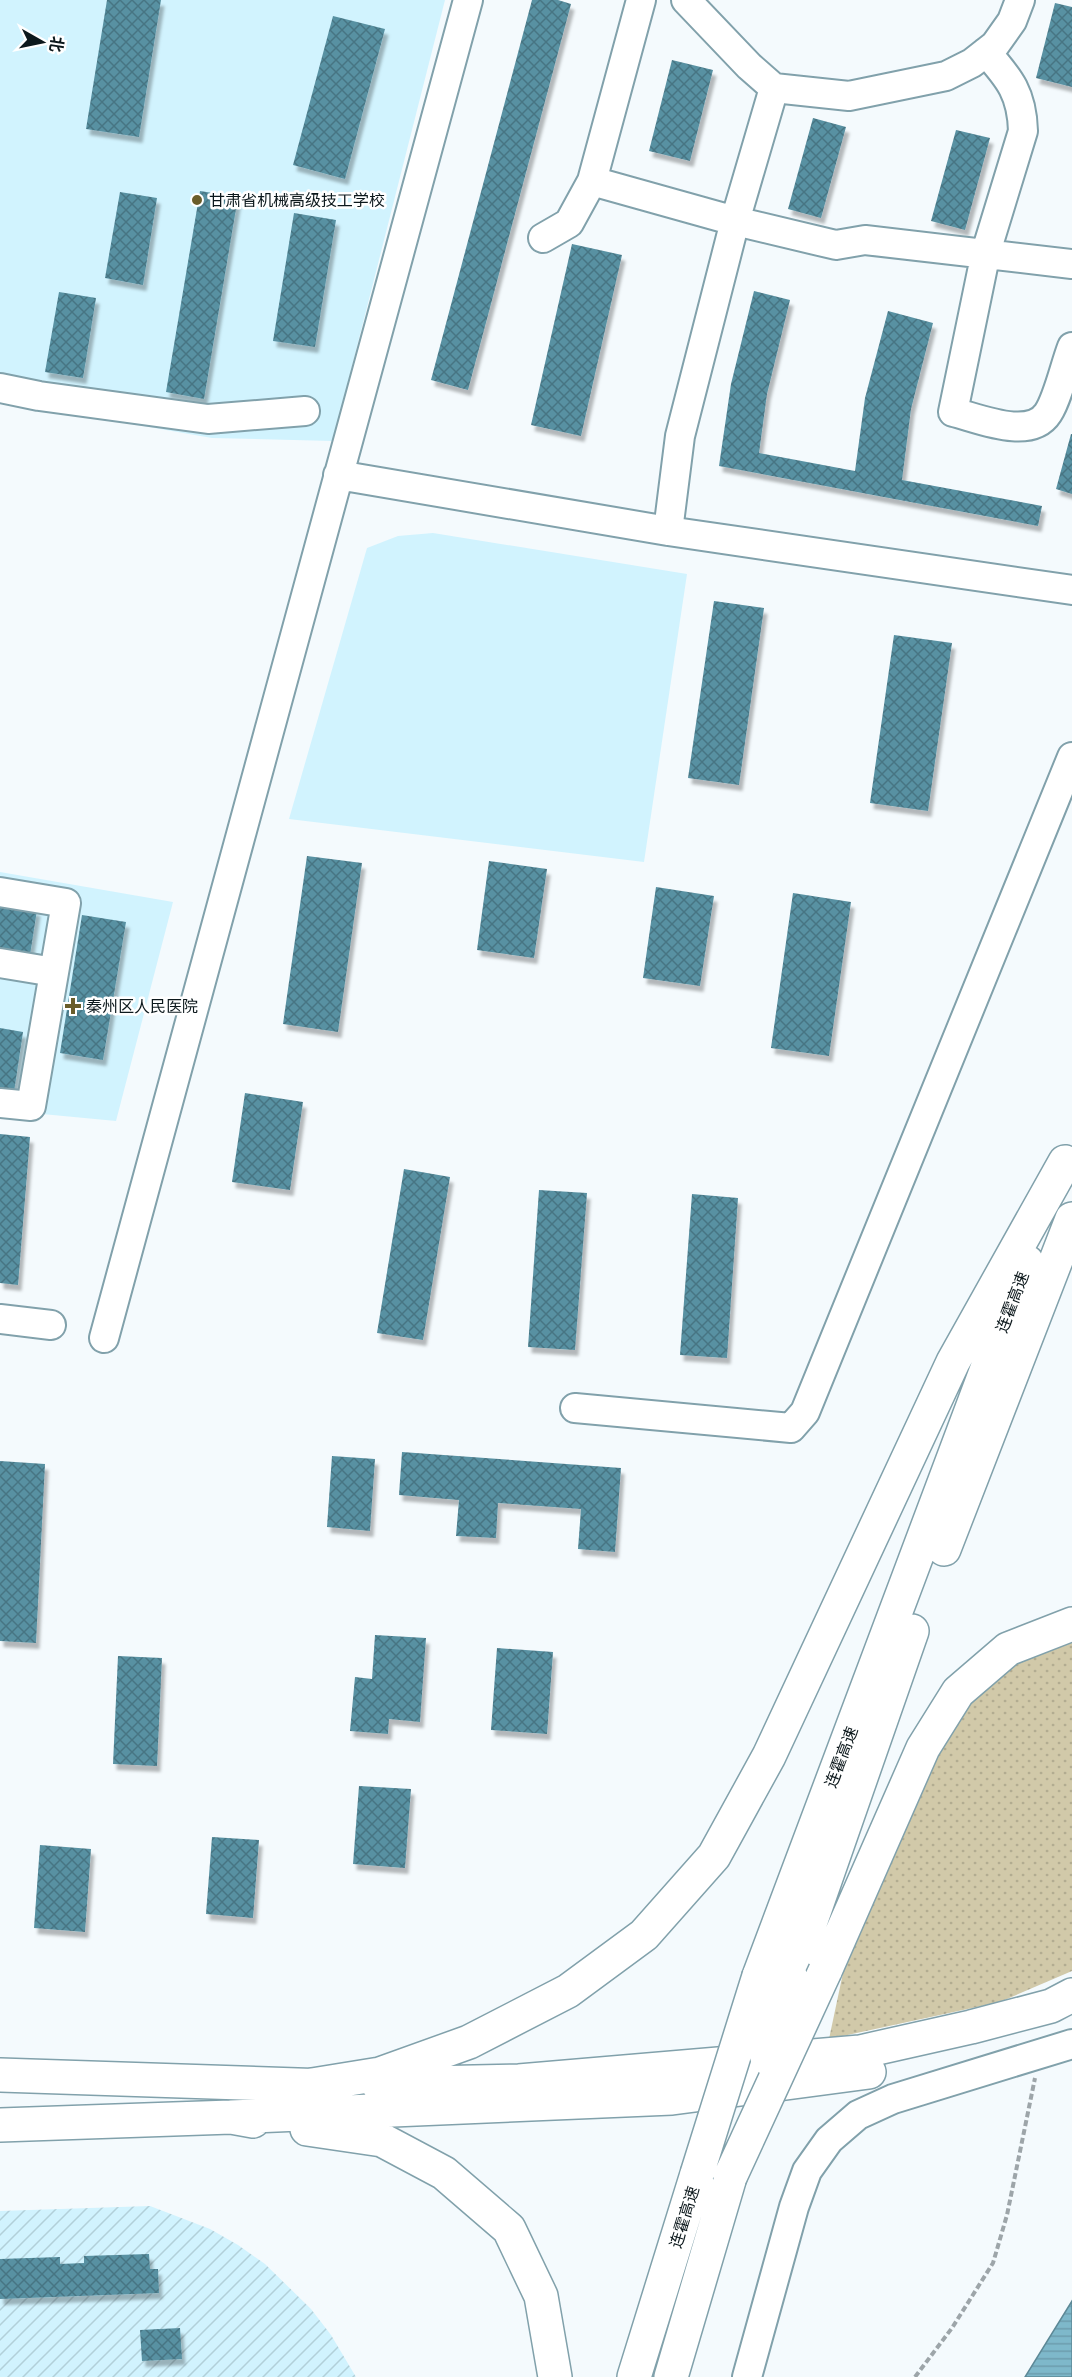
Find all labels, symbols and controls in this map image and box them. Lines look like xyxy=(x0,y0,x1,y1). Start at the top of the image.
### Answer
north arrow xyxy=(12,12,72,72)
text: 北 xyxy=(46,35,67,54)
place label: 甘肃省机械高级技工学校 xyxy=(209,191,385,210)
marker: 甘肃省机械高级技工学校 xyxy=(190,193,204,207)
marker: 秦州区人民医院 xyxy=(64,997,82,1015)
place label: 秦州区人民医院 xyxy=(86,997,198,1016)
street label: 连霍高速 xyxy=(992,1269,1033,1335)
street label: 连霍高速 xyxy=(821,1724,862,1790)
street label: 连霍高速 xyxy=(666,2184,703,2251)

